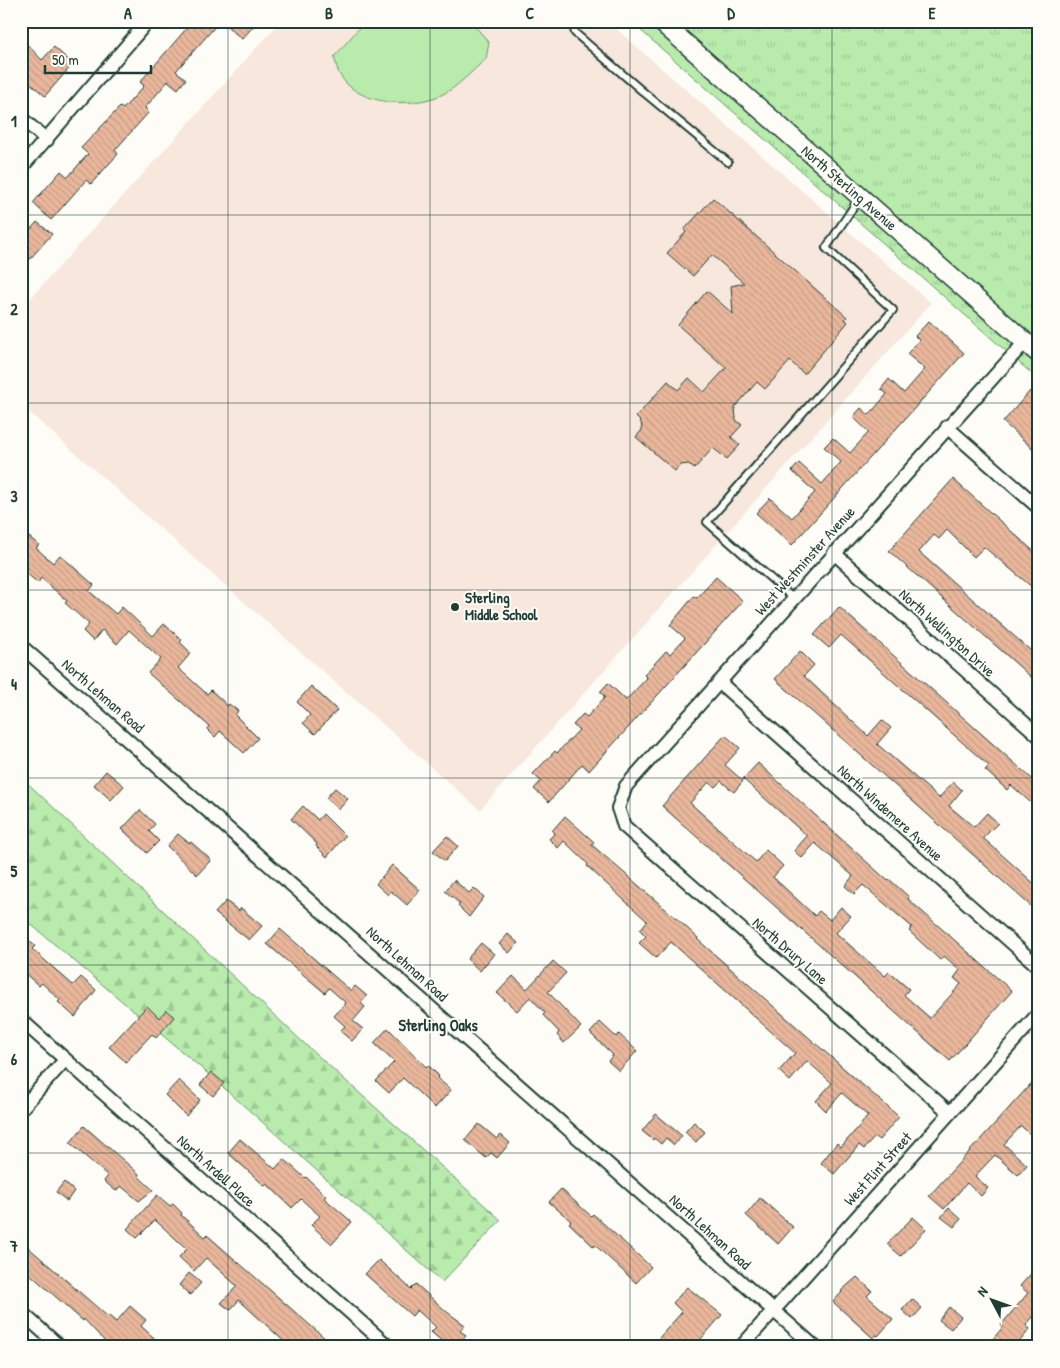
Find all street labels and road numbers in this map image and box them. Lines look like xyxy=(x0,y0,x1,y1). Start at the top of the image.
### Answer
street label: North Sterling Avenue xyxy=(797,140,902,235)
street label: West Westminster Avenue xyxy=(750,502,859,620)
street label: North Wellington Drive xyxy=(895,584,1000,682)
street label: North Lehman Road xyxy=(57,654,149,738)
street label: North Windemere Avenue xyxy=(833,760,948,866)
street label: North Drury Lane xyxy=(748,912,832,989)
street label: North Lehman Road xyxy=(362,921,453,1006)
street label: West Flint Street xyxy=(839,1127,917,1210)
street label: North Ardell Place xyxy=(173,1130,260,1211)
street label: North Lehman Road xyxy=(665,1189,756,1274)

